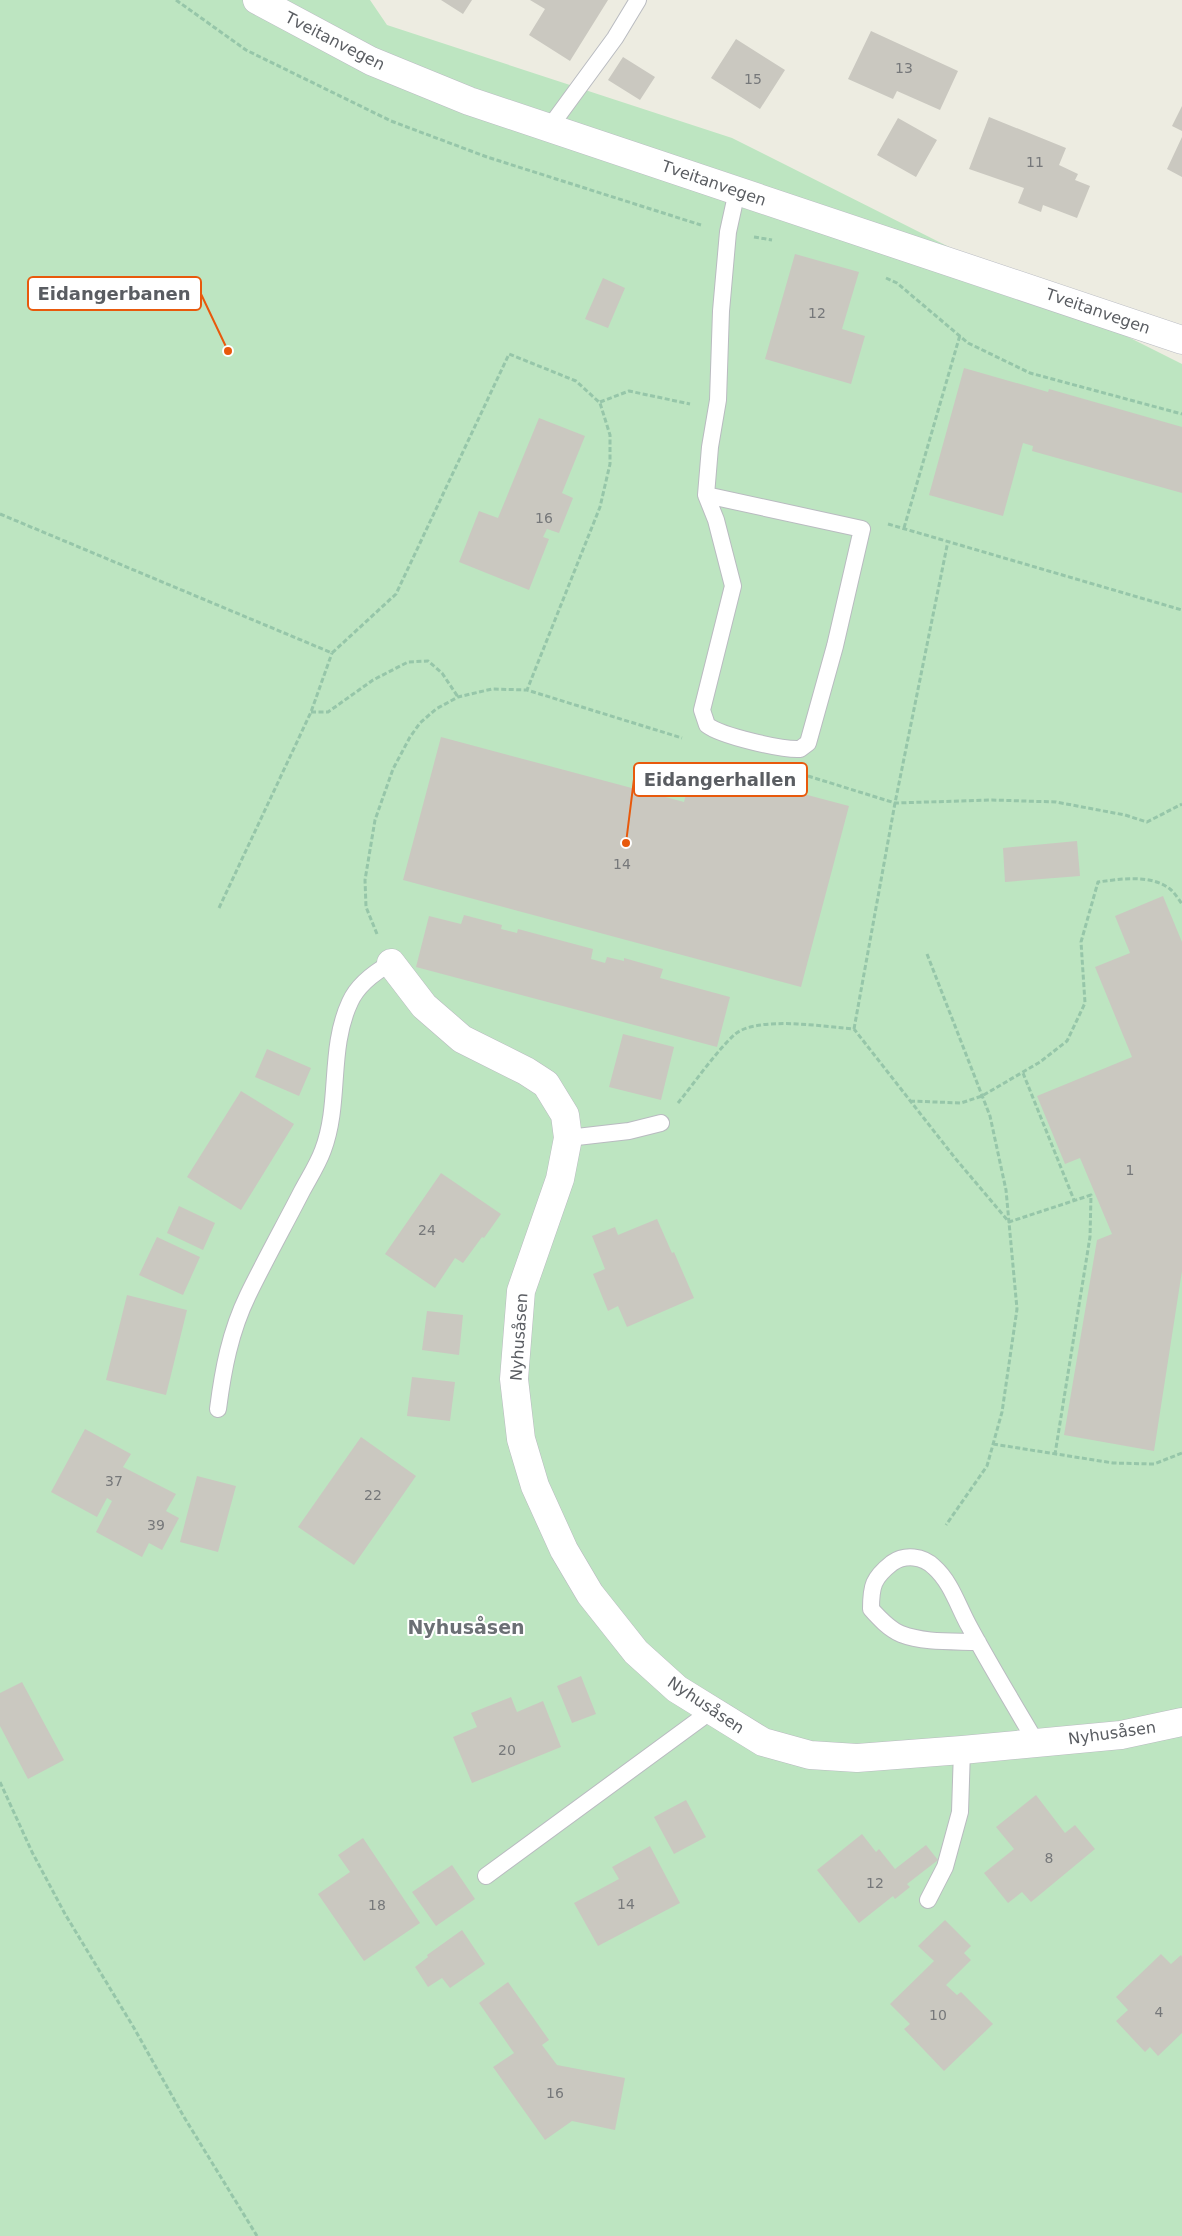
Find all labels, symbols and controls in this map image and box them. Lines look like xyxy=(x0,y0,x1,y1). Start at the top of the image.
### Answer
street label: Tveitanvegen xyxy=(281,7,388,74)
house number: 13 xyxy=(895,60,913,76)
house number: 15 xyxy=(744,71,762,87)
house number: 11 xyxy=(1026,154,1044,170)
street label: Tveitanvegen xyxy=(658,156,769,210)
callout: Eidangerbanen xyxy=(28,277,201,310)
text: Eidangerbanen xyxy=(37,283,191,304)
street label: Tveitanvegen xyxy=(1042,284,1153,338)
house number: 12 xyxy=(808,305,826,321)
house number: 16 xyxy=(535,510,553,526)
callout: Eidangerhallen xyxy=(634,763,807,796)
text: Eidangerhallen xyxy=(644,769,796,790)
house number: 14 xyxy=(613,856,631,872)
house number: 1 xyxy=(1126,1162,1134,1178)
house number: 24 xyxy=(418,1222,436,1238)
street label: Nyhusåsen xyxy=(506,1292,532,1382)
house number: 37 xyxy=(105,1473,123,1489)
house number: 22 xyxy=(364,1487,382,1503)
house number: 39 xyxy=(147,1517,165,1533)
district label: Nyhusåsen xyxy=(407,1615,525,1638)
street label: Nyhusåsen xyxy=(664,1672,748,1738)
street label: Nyhusåsen xyxy=(1067,1717,1157,1749)
house number: 20 xyxy=(498,1742,516,1758)
house number: 8 xyxy=(1045,1850,1053,1866)
house number: 12 xyxy=(866,1875,884,1891)
house number: 14 xyxy=(617,1896,635,1912)
house number: 18 xyxy=(368,1897,386,1913)
house number: 4 xyxy=(1155,2004,1164,2020)
house number: 10 xyxy=(929,2007,947,2023)
house number: 16 xyxy=(546,2085,564,2101)

